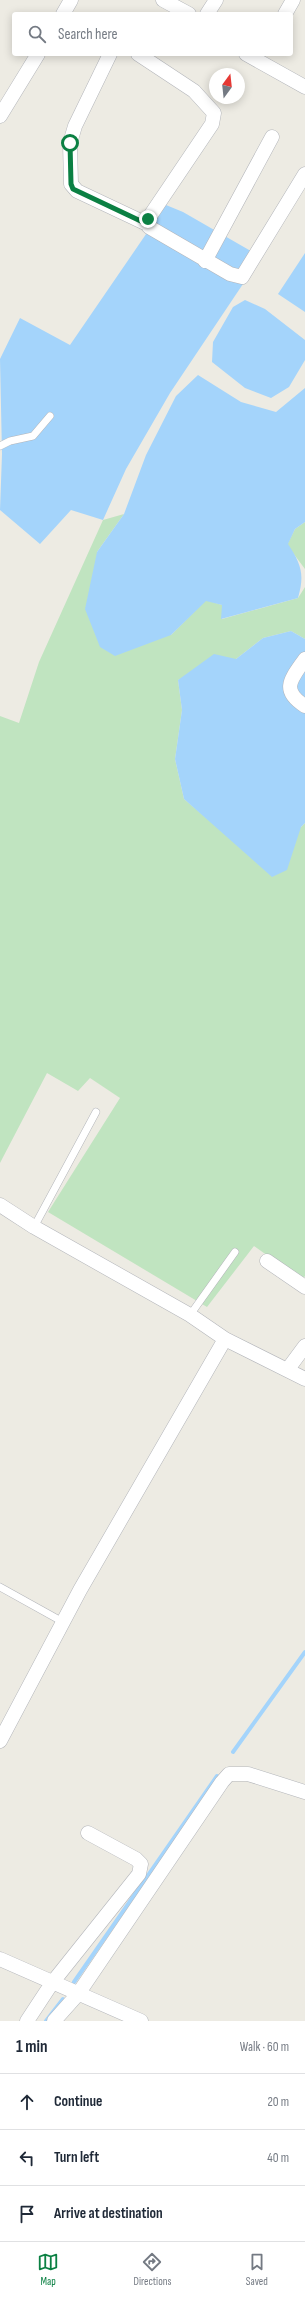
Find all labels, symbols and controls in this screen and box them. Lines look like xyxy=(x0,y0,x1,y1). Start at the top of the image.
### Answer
search box xyxy=(12,12,293,56)
icon: search xyxy=(26,23,48,45)
text: Search here xyxy=(58,25,118,44)
north arrow xyxy=(209,68,245,104)
route start xyxy=(61,134,79,152)
route end xyxy=(139,210,157,228)
text: 1 min xyxy=(16,2037,48,2057)
text: Walk · 60 m xyxy=(240,2039,289,2055)
icon: ahead xyxy=(16,2091,38,2113)
text: Continue xyxy=(54,2092,103,2111)
text: 20 m xyxy=(267,2094,289,2110)
icon: left xyxy=(16,2147,38,2169)
text: Turn left xyxy=(54,2148,99,2167)
text: 40 m xyxy=(267,2150,289,2166)
icon: arrive xyxy=(16,2203,38,2225)
text: Arrive at destination xyxy=(54,2204,163,2223)
tab: Map xyxy=(37,2251,59,2288)
tab: Directions xyxy=(134,2251,171,2288)
tab: Saved xyxy=(246,2251,268,2288)

